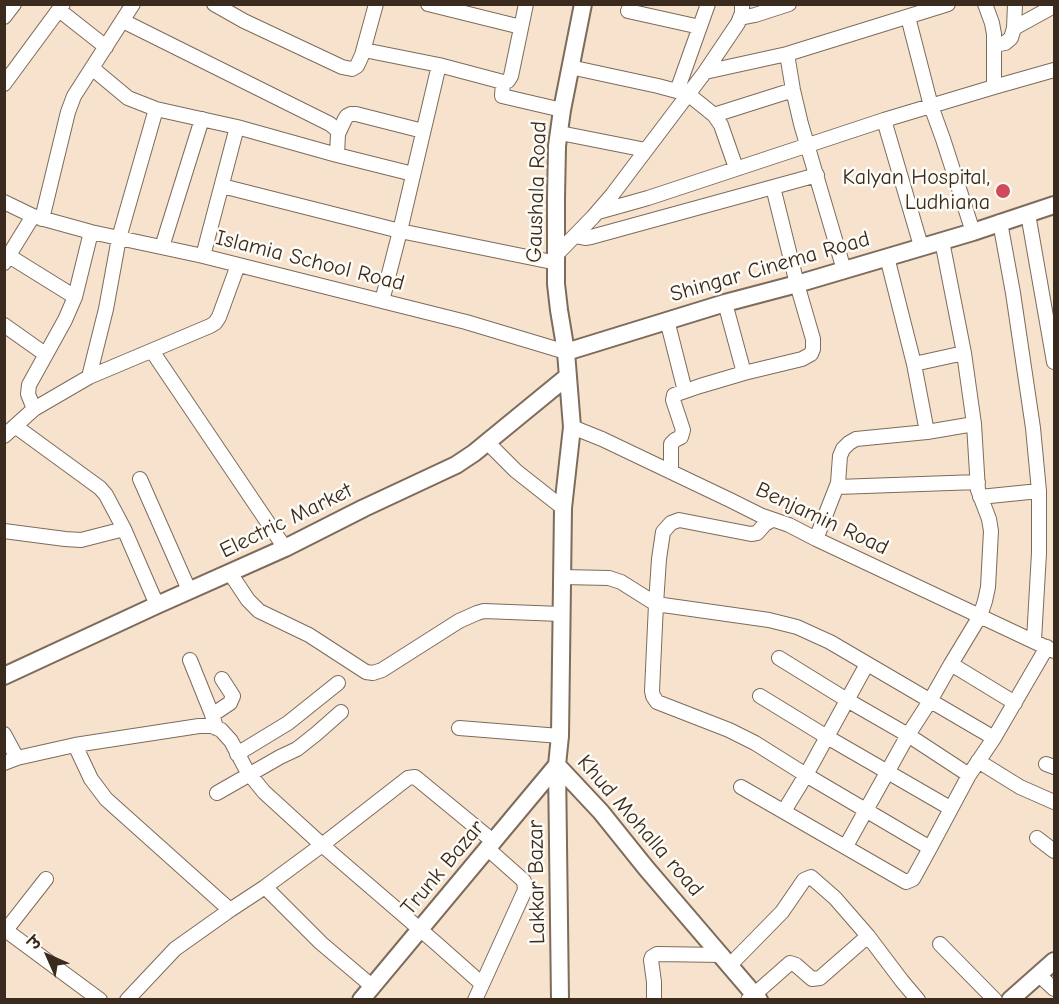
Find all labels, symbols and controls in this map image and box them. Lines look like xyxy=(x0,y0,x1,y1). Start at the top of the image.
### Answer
street label: Gaushala Road xyxy=(521,121,553,263)
place label: Kalyan Hospital, Ludhiana xyxy=(842,165,990,216)
marker: Kalyan Hospital, Ludhiana xyxy=(994,182,1012,200)
street label: Islamia School Road xyxy=(213,225,407,297)
street label: Shingar Cinema Road xyxy=(667,226,873,308)
street label: Benjamin Road xyxy=(751,477,893,561)
street label: Electric Market xyxy=(216,478,356,564)
street label: Khud Mohalla road xyxy=(571,750,709,902)
street label: Trunk Bazar xyxy=(396,815,490,921)
street label: Lakkar Bazar xyxy=(523,820,551,944)
north arrow xyxy=(18,926,78,986)
text: उ xyxy=(25,933,45,953)

